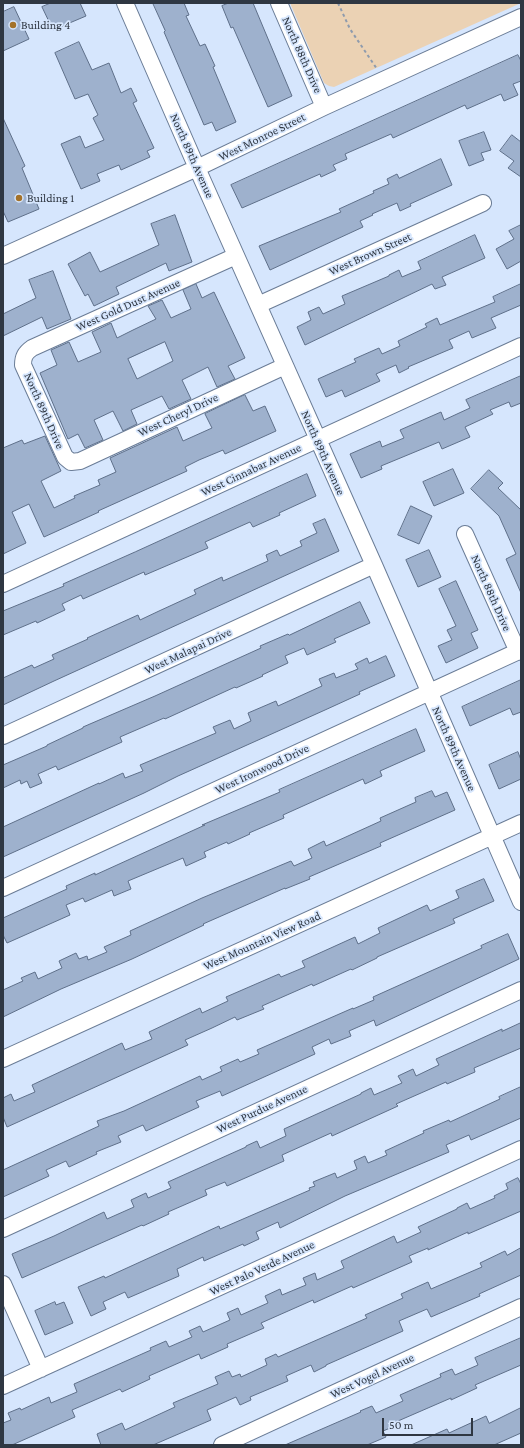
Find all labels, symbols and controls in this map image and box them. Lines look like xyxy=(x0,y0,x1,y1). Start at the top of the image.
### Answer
street label: North 88th Drive xyxy=(279,14,325,96)
place label: Building 4 xyxy=(21,18,70,32)
marker: Building 4 xyxy=(8,20,18,30)
street label: West Monroe Street xyxy=(216,110,308,164)
street label: North 89th Avenue xyxy=(167,111,217,201)
place label: Building 1 xyxy=(27,191,74,205)
marker: Building 1 xyxy=(14,193,24,203)
street label: West Brown Street xyxy=(326,229,414,279)
street label: West Gold Dust Avenue xyxy=(74,276,182,334)
street label: North 89th Drive xyxy=(21,371,67,451)
street label: West Cheryl Drive xyxy=(136,390,220,440)
street label: North 89th Avenue xyxy=(298,408,348,498)
street label: West Cinnabar Avenue xyxy=(199,440,303,500)
street label: North 88th Drive xyxy=(468,552,514,634)
street label: West Malapai Drive xyxy=(142,625,234,677)
street label: North 89th Avenue xyxy=(429,704,479,794)
street label: West Ironwood Drive xyxy=(213,741,311,797)
street label: West Mountain View Road xyxy=(201,909,323,973)
street label: West Purdue Avenue xyxy=(214,1082,310,1136)
street label: West Palo Verde Avenue xyxy=(207,1237,317,1299)
street label: West Vogel Avenue xyxy=(328,1350,416,1402)
scale bar xyxy=(384,1410,475,1436)
text: 50 m xyxy=(389,1418,413,1432)

